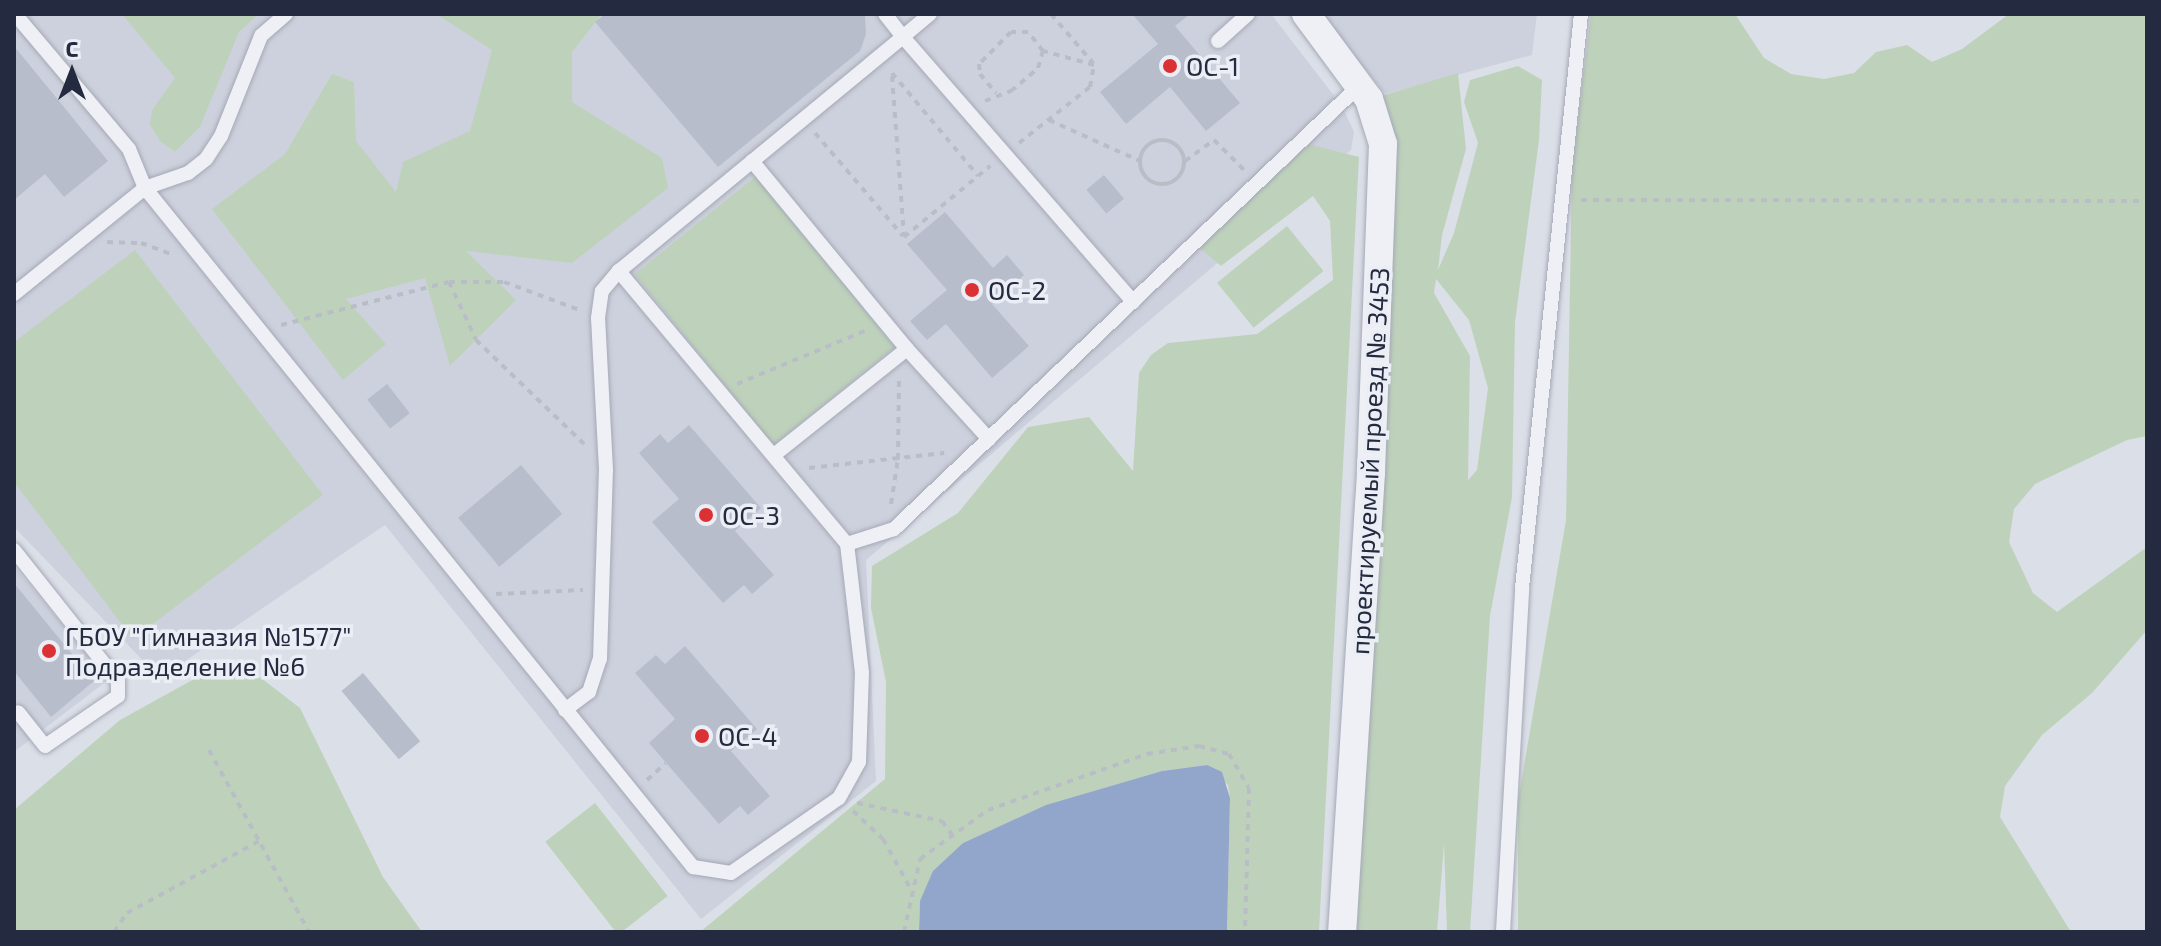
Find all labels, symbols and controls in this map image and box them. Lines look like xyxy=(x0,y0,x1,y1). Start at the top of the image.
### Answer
north arrow xyxy=(32,32,112,112)
text: С xyxy=(66,35,78,61)
place label: ОС-1 xyxy=(1186,50,1239,82)
marker: ОС-1 xyxy=(1161,57,1179,75)
street label: проектируемый проезд № 3453 xyxy=(1343,266,1395,656)
place label: ОС-2 xyxy=(988,274,1046,306)
marker: ОС-2 xyxy=(963,281,981,299)
place label: ОС-3 xyxy=(722,499,780,531)
marker: ОС-3 xyxy=(697,506,715,524)
place label: ГБОУ "Гимназия №1577" Подразделение №6 xyxy=(65,620,352,682)
marker: ГБОУ "Гимназия №1577" Подразделение №6 xyxy=(40,642,58,660)
place label: ОС-4 xyxy=(718,720,778,752)
marker: ОС-4 xyxy=(693,727,711,745)

